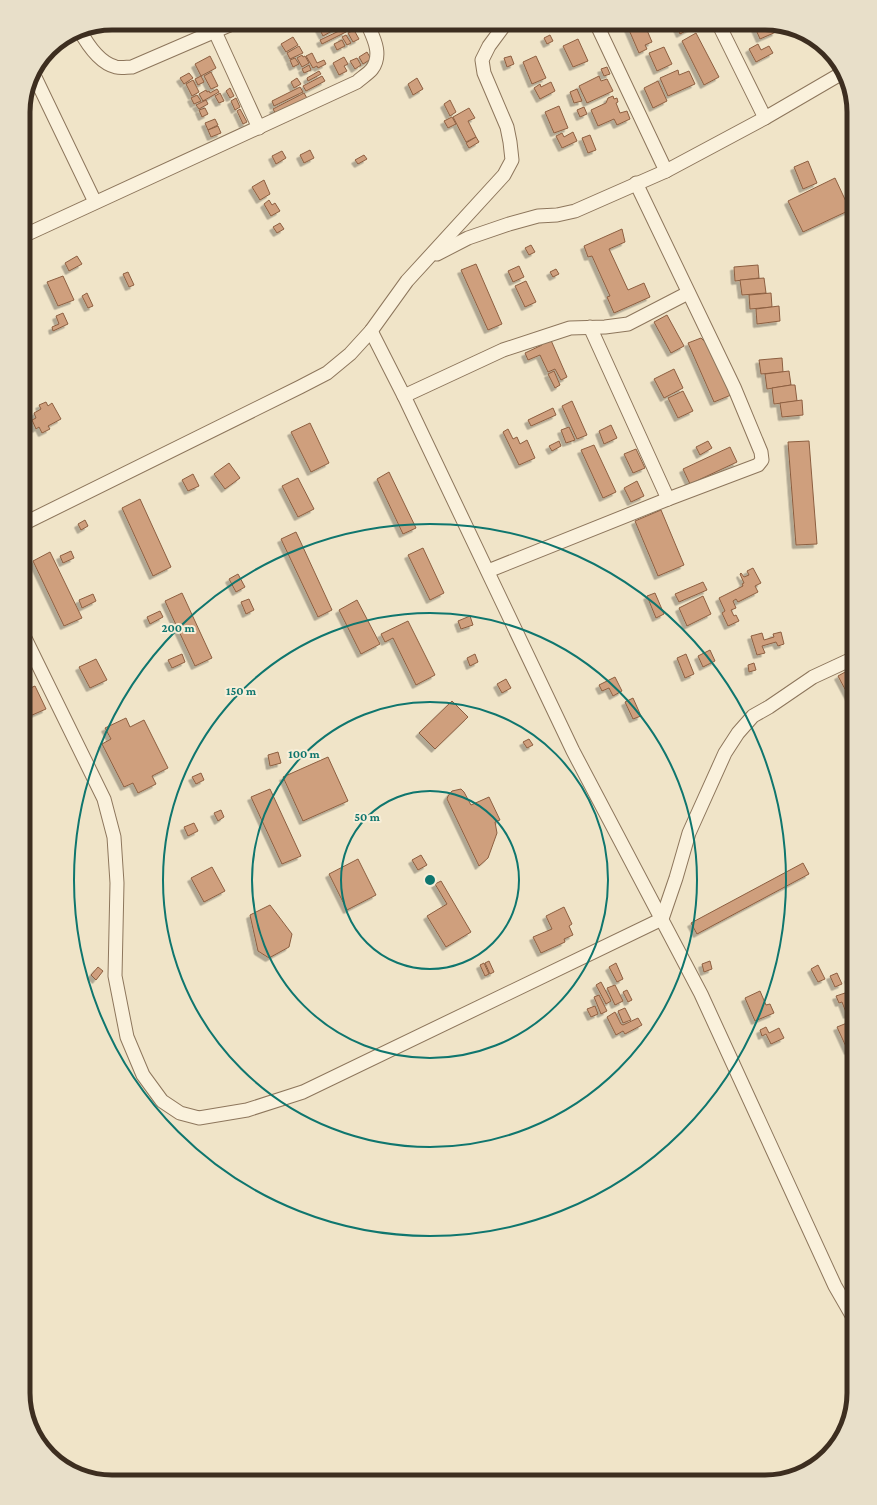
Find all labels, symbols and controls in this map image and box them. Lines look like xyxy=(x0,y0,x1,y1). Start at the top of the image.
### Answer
text: 200 m xyxy=(161,621,195,635)
text: 150 m xyxy=(226,684,257,698)
text: 100 m xyxy=(288,747,321,761)
text: 50 m xyxy=(354,810,381,824)
centre of rings xyxy=(423,873,437,887)

